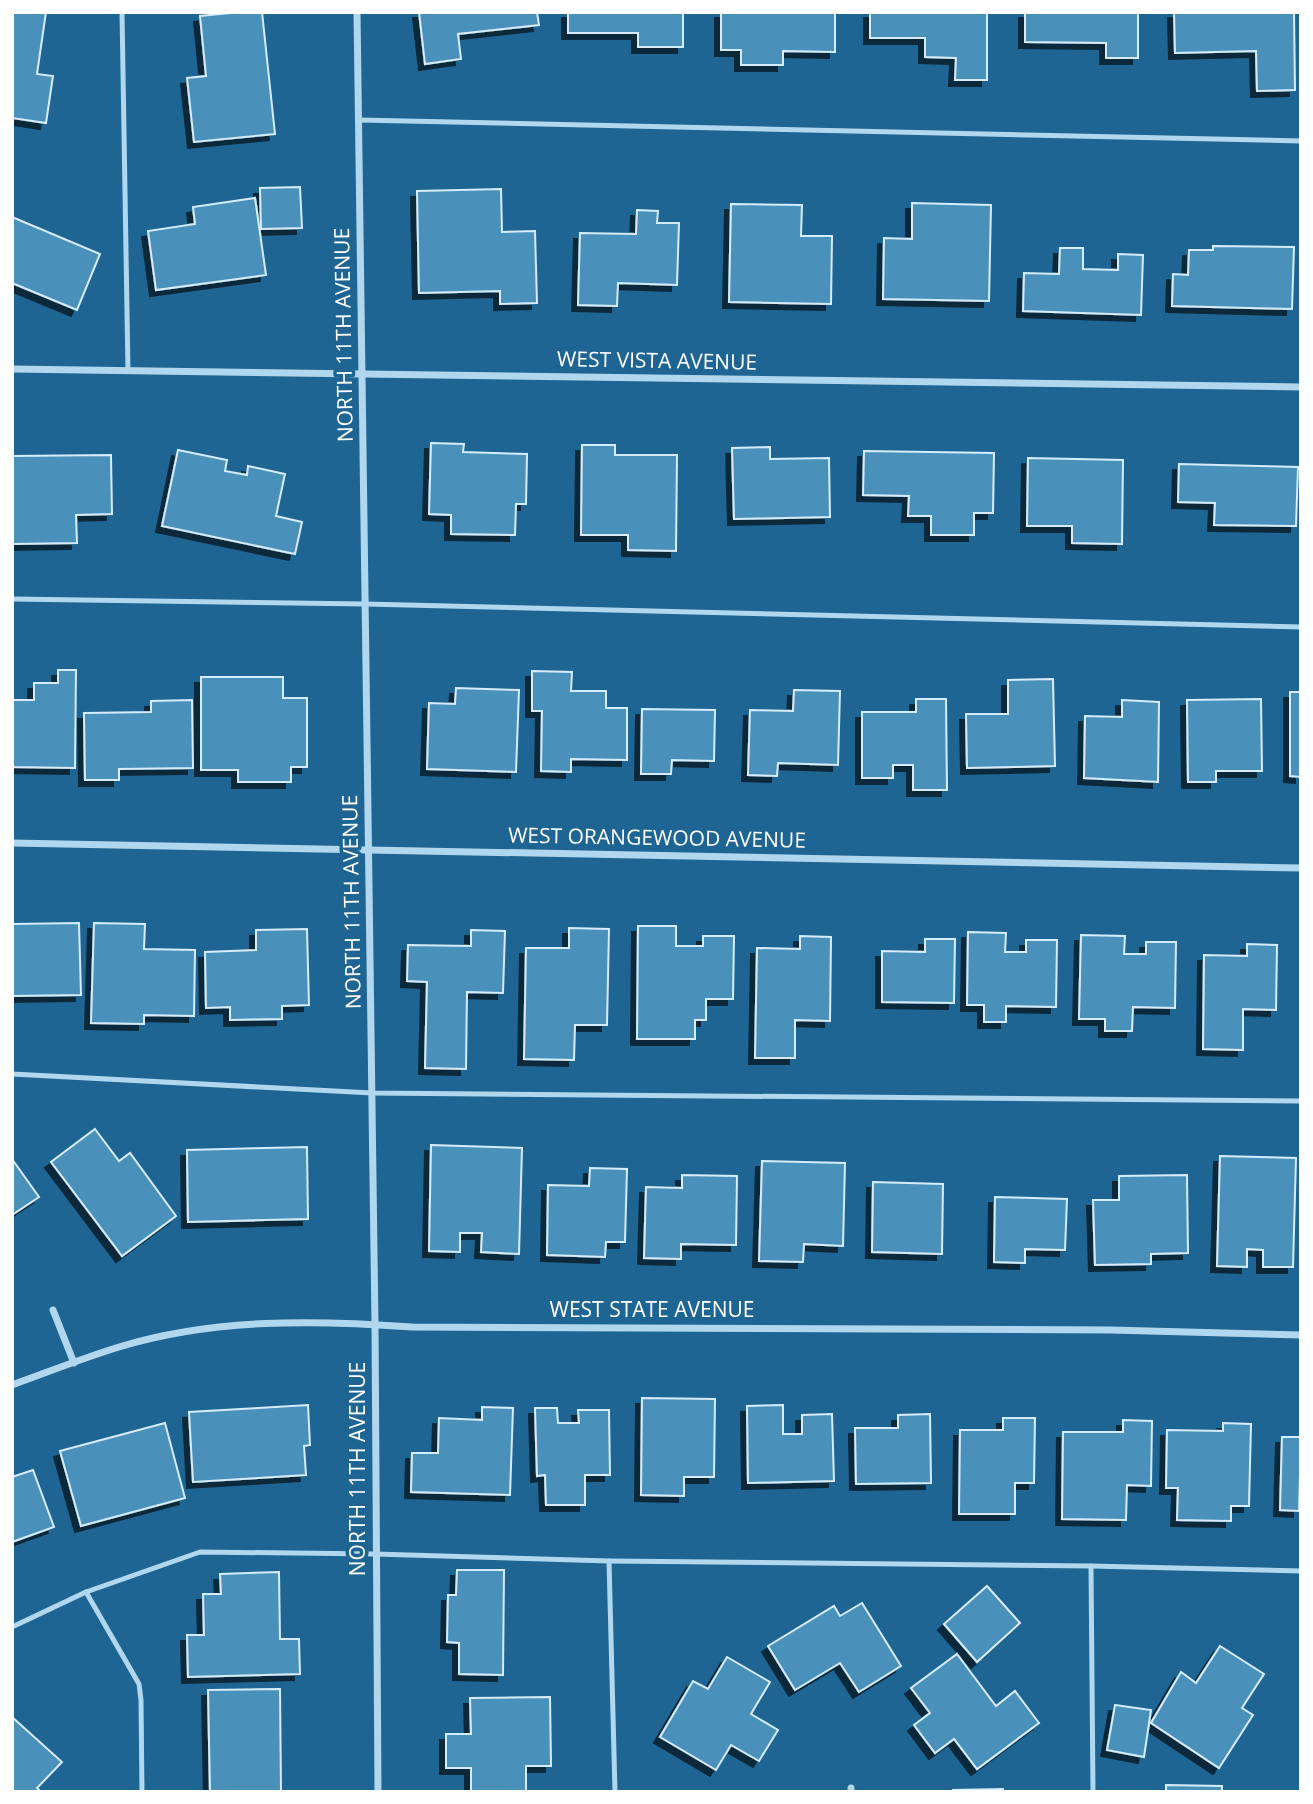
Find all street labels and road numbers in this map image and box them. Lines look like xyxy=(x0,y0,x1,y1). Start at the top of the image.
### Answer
street label: NORTH 11TH AVENUE xyxy=(327,228,359,442)
street label: WEST VISTA AVENUE xyxy=(557,344,757,376)
street label: NORTH 11TH AVENUE xyxy=(335,795,367,1009)
street label: WEST ORANGEWOOD AVENUE xyxy=(508,820,806,854)
street label: WEST STATE AVENUE xyxy=(550,1295,754,1323)
street label: NORTH 11TH AVENUE xyxy=(343,1362,371,1576)

